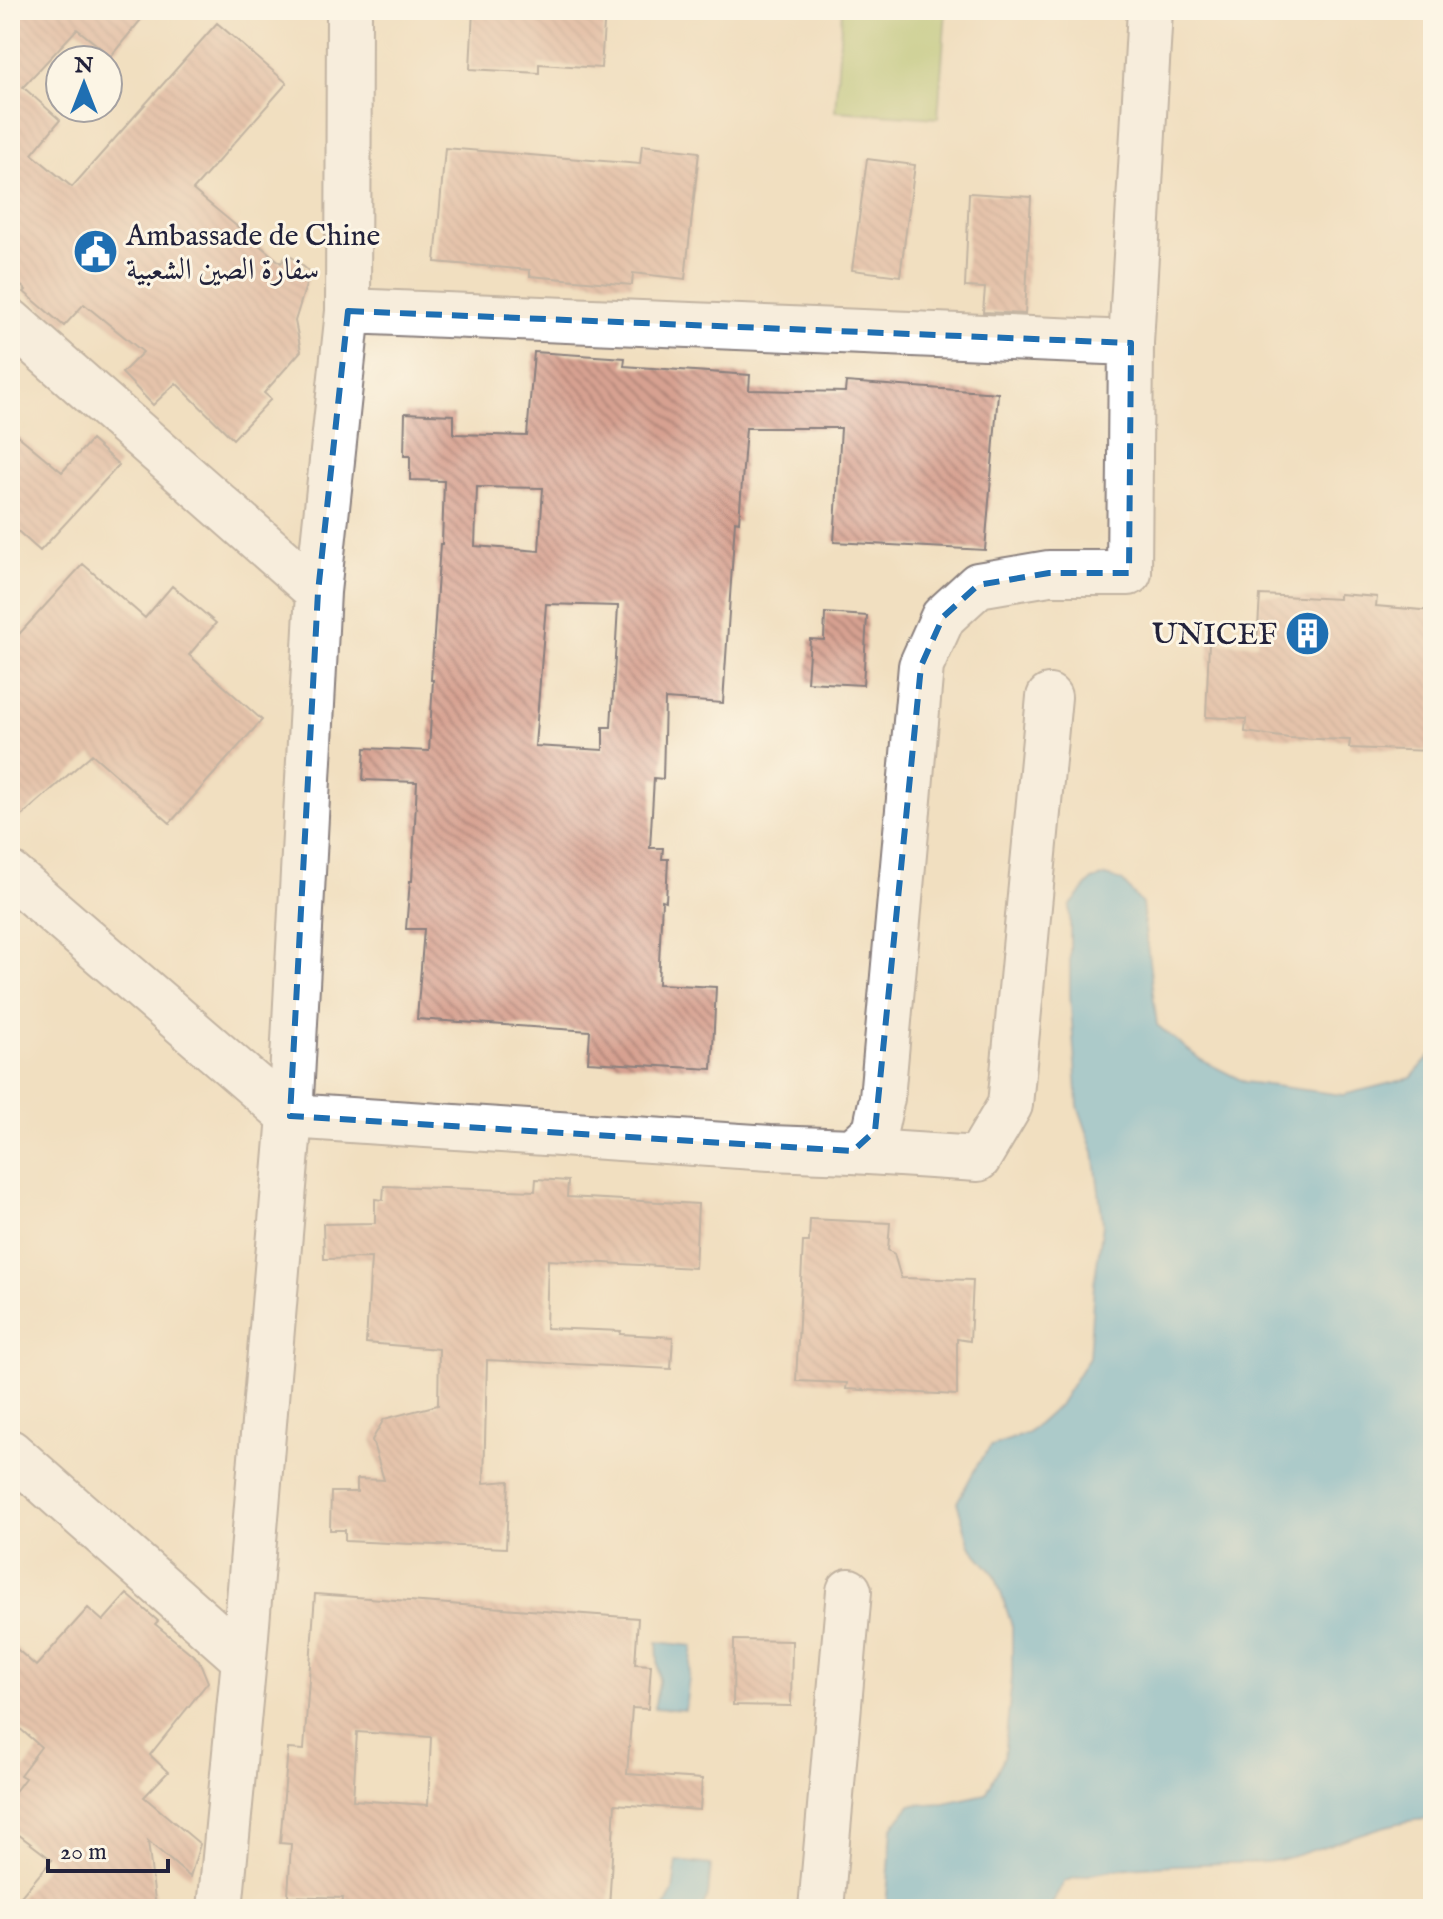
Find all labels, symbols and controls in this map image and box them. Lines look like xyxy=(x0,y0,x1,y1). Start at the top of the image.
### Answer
north arrow xyxy=(44,44,124,124)
text: N xyxy=(73,52,94,80)
place label: Ambassade de Chine سفارة الصين الشعبية xyxy=(125,218,380,290)
public building icon: Ambassade de Chine سفارة الصين الشعبية xyxy=(71,228,119,276)
building icon: UNICEF xyxy=(1284,610,1332,658)
place label: UNICEF xyxy=(1152,617,1277,655)
scale bar xyxy=(48,1823,168,1873)
text: 20 m xyxy=(60,1837,107,1868)

